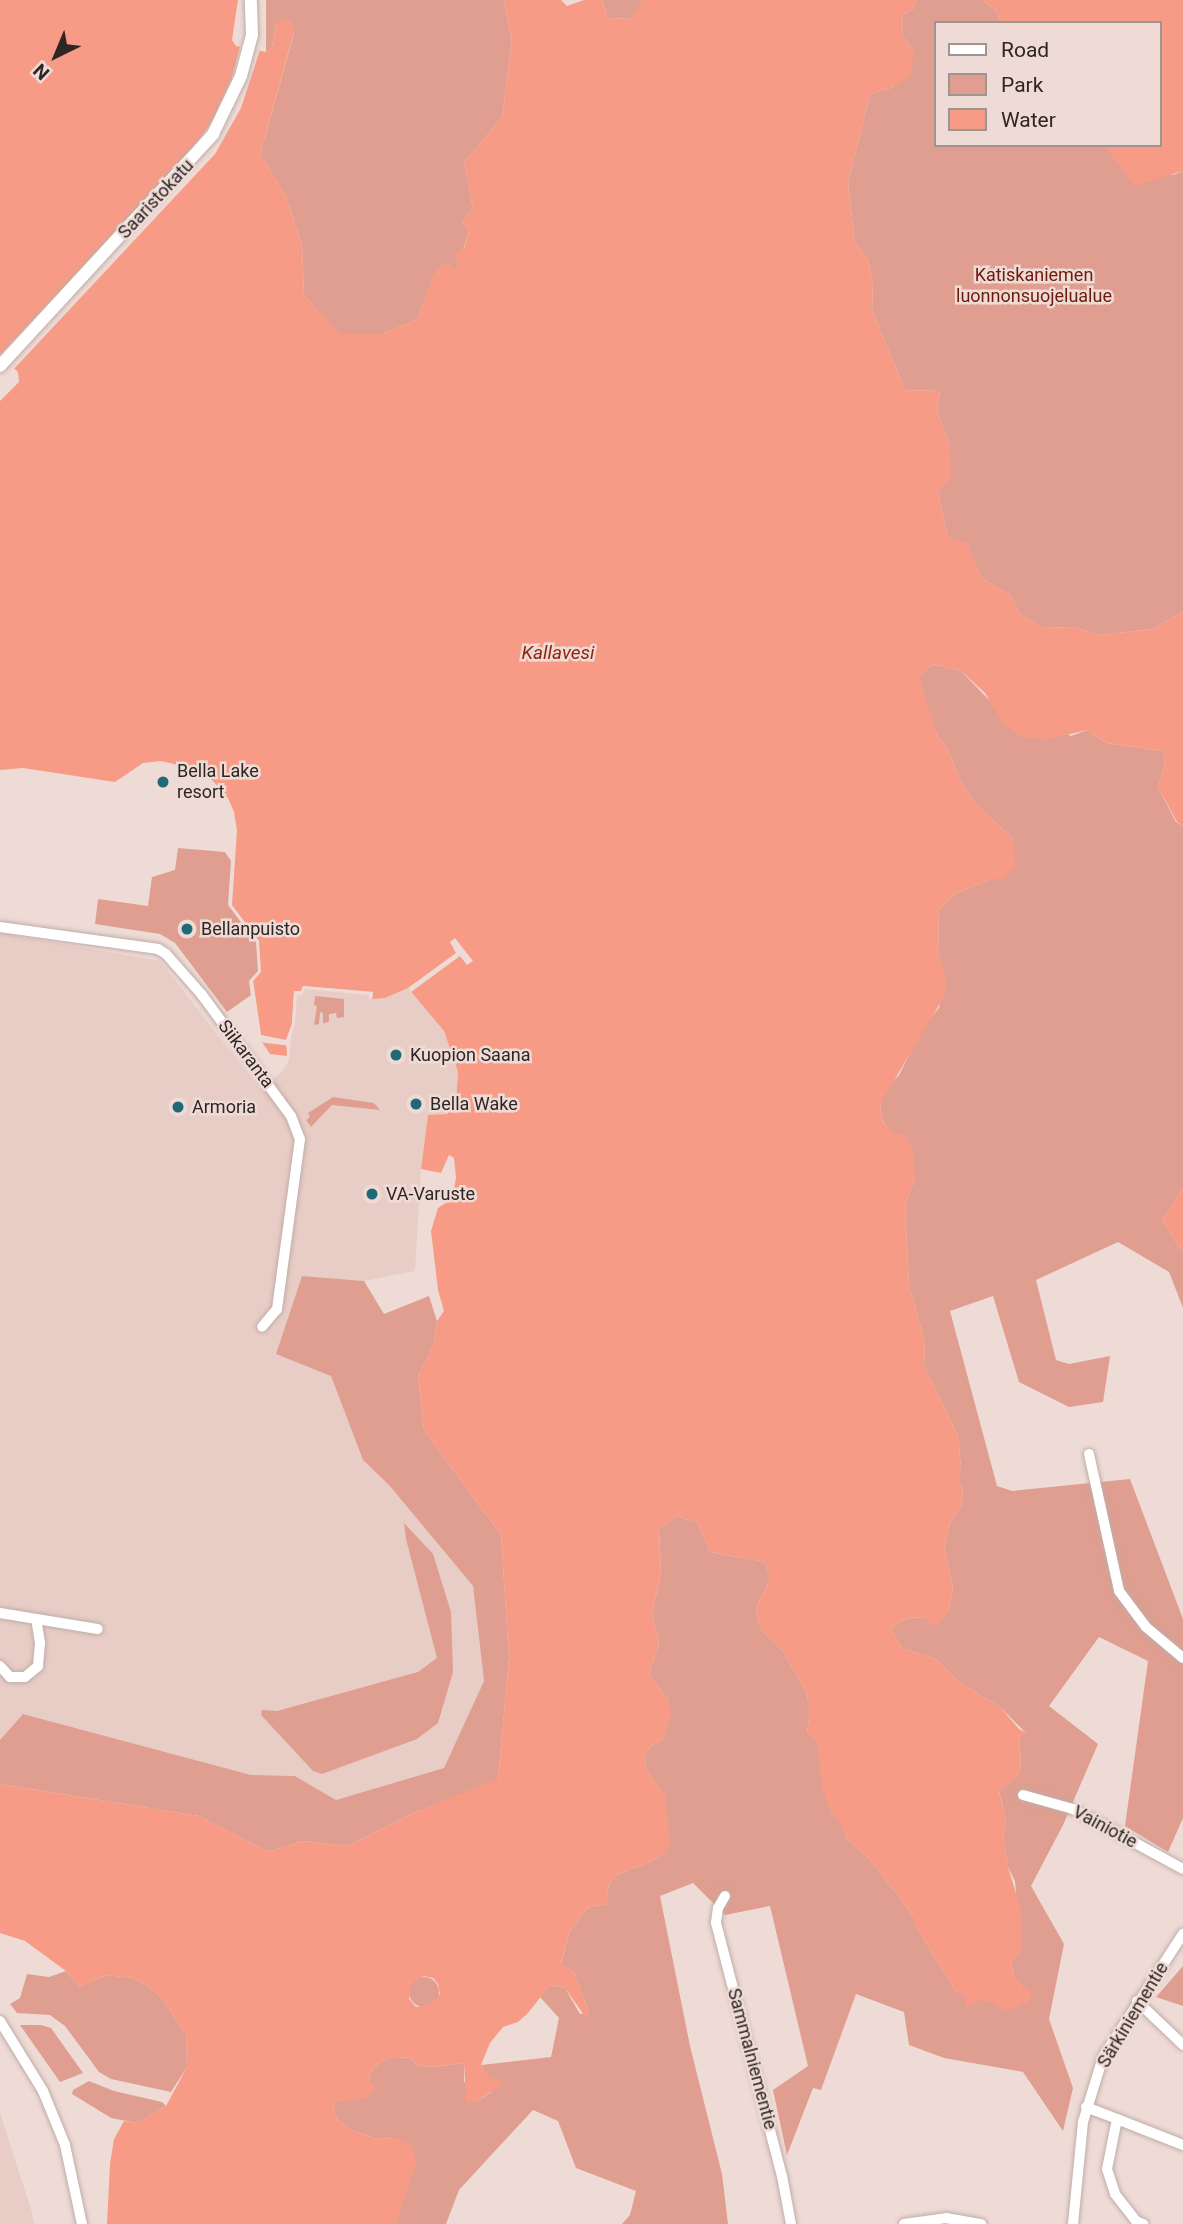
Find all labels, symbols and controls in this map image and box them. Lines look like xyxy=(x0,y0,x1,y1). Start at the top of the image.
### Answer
north arrow xyxy=(21,21,91,91)
legend xyxy=(934,21,1162,147)
text: Road xyxy=(1001,38,1049,62)
text: N xyxy=(29,59,54,85)
text: Park xyxy=(1001,73,1043,97)
text: Water xyxy=(1001,108,1056,132)
street label: Saaristokatu xyxy=(114,155,198,243)
park label: Katiskaniemen luonnonsuojelualue xyxy=(956,265,1112,308)
water label: Kallavesi xyxy=(521,642,595,664)
place label: Bella Lake resort xyxy=(177,761,259,804)
marker: Bella Lake resort xyxy=(155,774,171,790)
place label: Bellanpuisto xyxy=(201,918,300,940)
marker: Bellanpuisto xyxy=(179,921,195,937)
street label: Siikaranta xyxy=(213,1016,279,1092)
place label: Kuopion Saana xyxy=(410,1044,530,1066)
marker: Kuopion Saana xyxy=(388,1047,404,1063)
place label: Bella Wake xyxy=(430,1093,518,1115)
place label: Armoria xyxy=(192,1096,256,1118)
marker: Bella Wake xyxy=(408,1096,424,1112)
marker: Armoria xyxy=(170,1099,186,1115)
place label: VA-Varuste xyxy=(386,1183,475,1205)
marker: VA-Varuste xyxy=(364,1186,380,1202)
street label: Vainiotie xyxy=(1069,1801,1141,1853)
street label: Särkiniementie xyxy=(1093,1958,1173,2072)
street label: Sammalniementie xyxy=(723,1986,781,2132)

